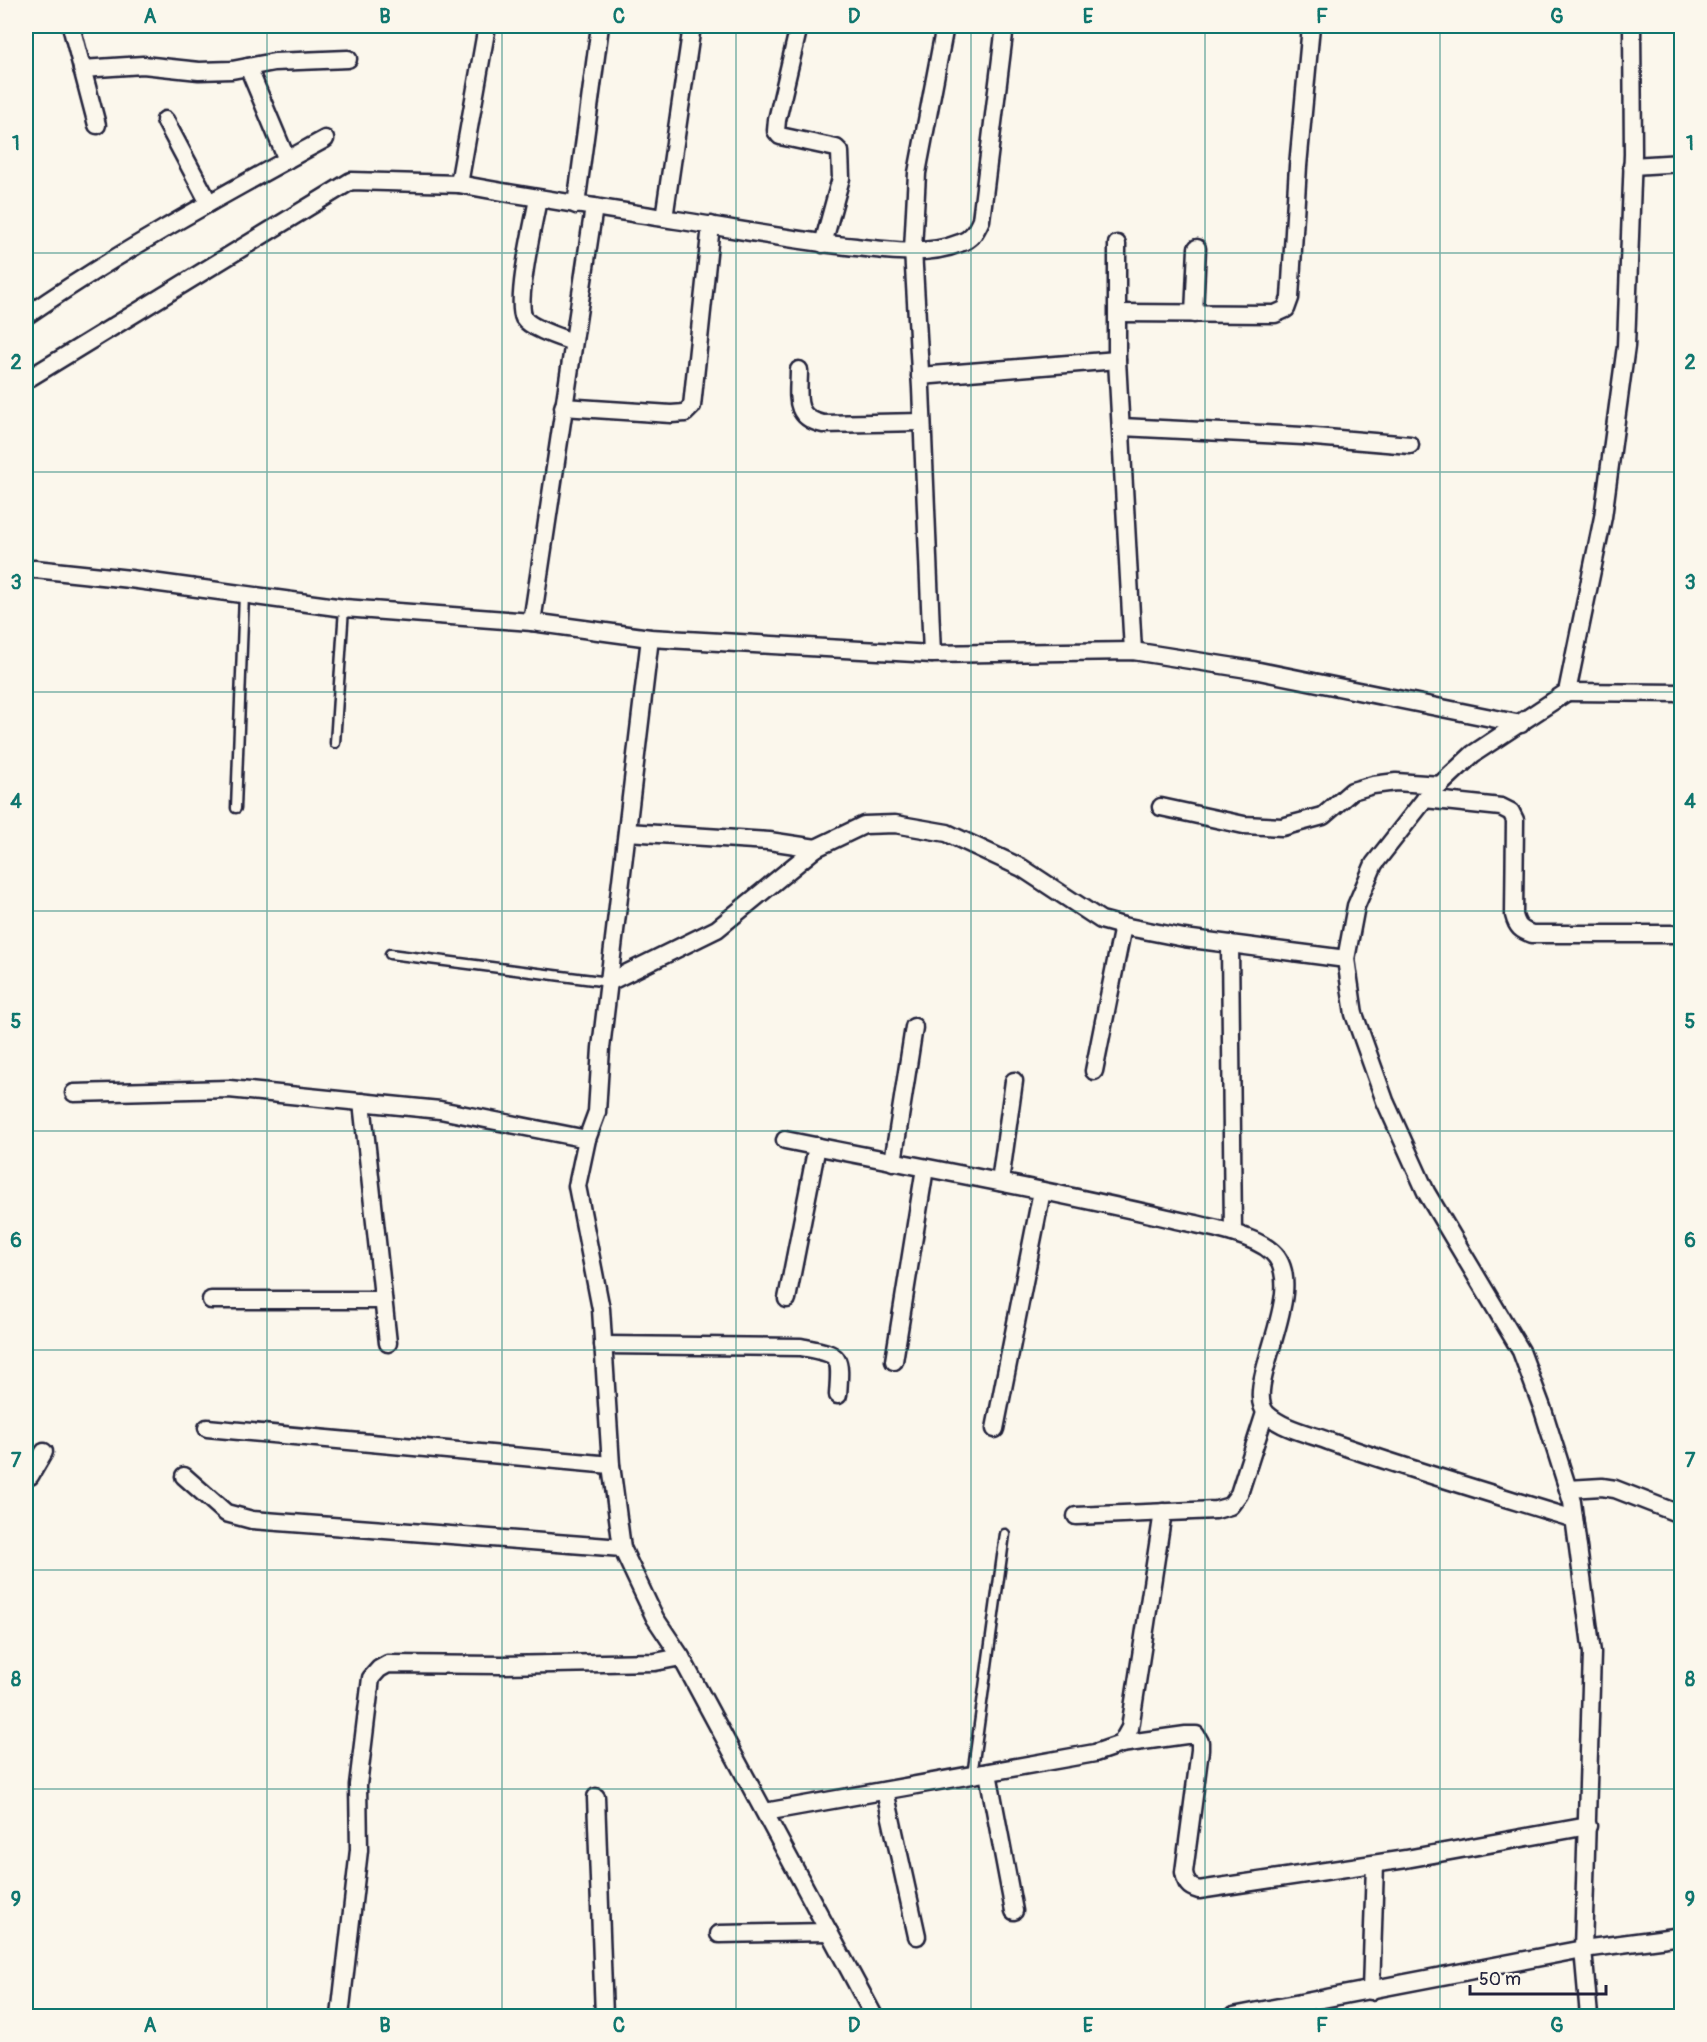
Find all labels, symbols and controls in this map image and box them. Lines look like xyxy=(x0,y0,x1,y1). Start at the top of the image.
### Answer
text: A xyxy=(144,4,157,29)
text: B xyxy=(379,4,391,29)
text: C xyxy=(613,4,625,29)
text: D xyxy=(848,4,861,29)
text: E xyxy=(1083,4,1094,29)
text: F xyxy=(1316,4,1328,29)
text: G xyxy=(1550,4,1564,29)
text: 1 xyxy=(12,131,20,156)
text: 1 xyxy=(1686,131,1694,156)
text: 2 xyxy=(10,350,22,375)
text: 2 xyxy=(1684,350,1696,375)
text: 3 xyxy=(10,570,22,595)
text: 3 xyxy=(1684,570,1696,595)
text: 4 xyxy=(10,789,22,814)
text: 4 xyxy=(1684,789,1696,814)
text: 5 xyxy=(11,1009,22,1034)
text: 5 xyxy=(1685,1009,1696,1034)
text: 6 xyxy=(10,1228,22,1253)
text: 6 xyxy=(1684,1228,1696,1253)
text: 7 xyxy=(11,1448,22,1473)
text: 7 xyxy=(1685,1448,1696,1473)
text: 8 xyxy=(11,1667,21,1692)
text: 8 xyxy=(1685,1667,1695,1692)
text: 9 xyxy=(11,1887,21,1912)
text: 9 xyxy=(1685,1887,1695,1912)
scale bar xyxy=(1470,1958,1606,1996)
text: 50 m xyxy=(1479,1968,1521,1991)
text: A xyxy=(144,2013,157,2038)
text: B xyxy=(379,2013,391,2038)
text: C xyxy=(613,2013,625,2038)
text: D xyxy=(848,2013,861,2038)
text: E xyxy=(1083,2013,1094,2038)
text: F xyxy=(1316,2013,1328,2038)
text: G xyxy=(1550,2013,1564,2038)

